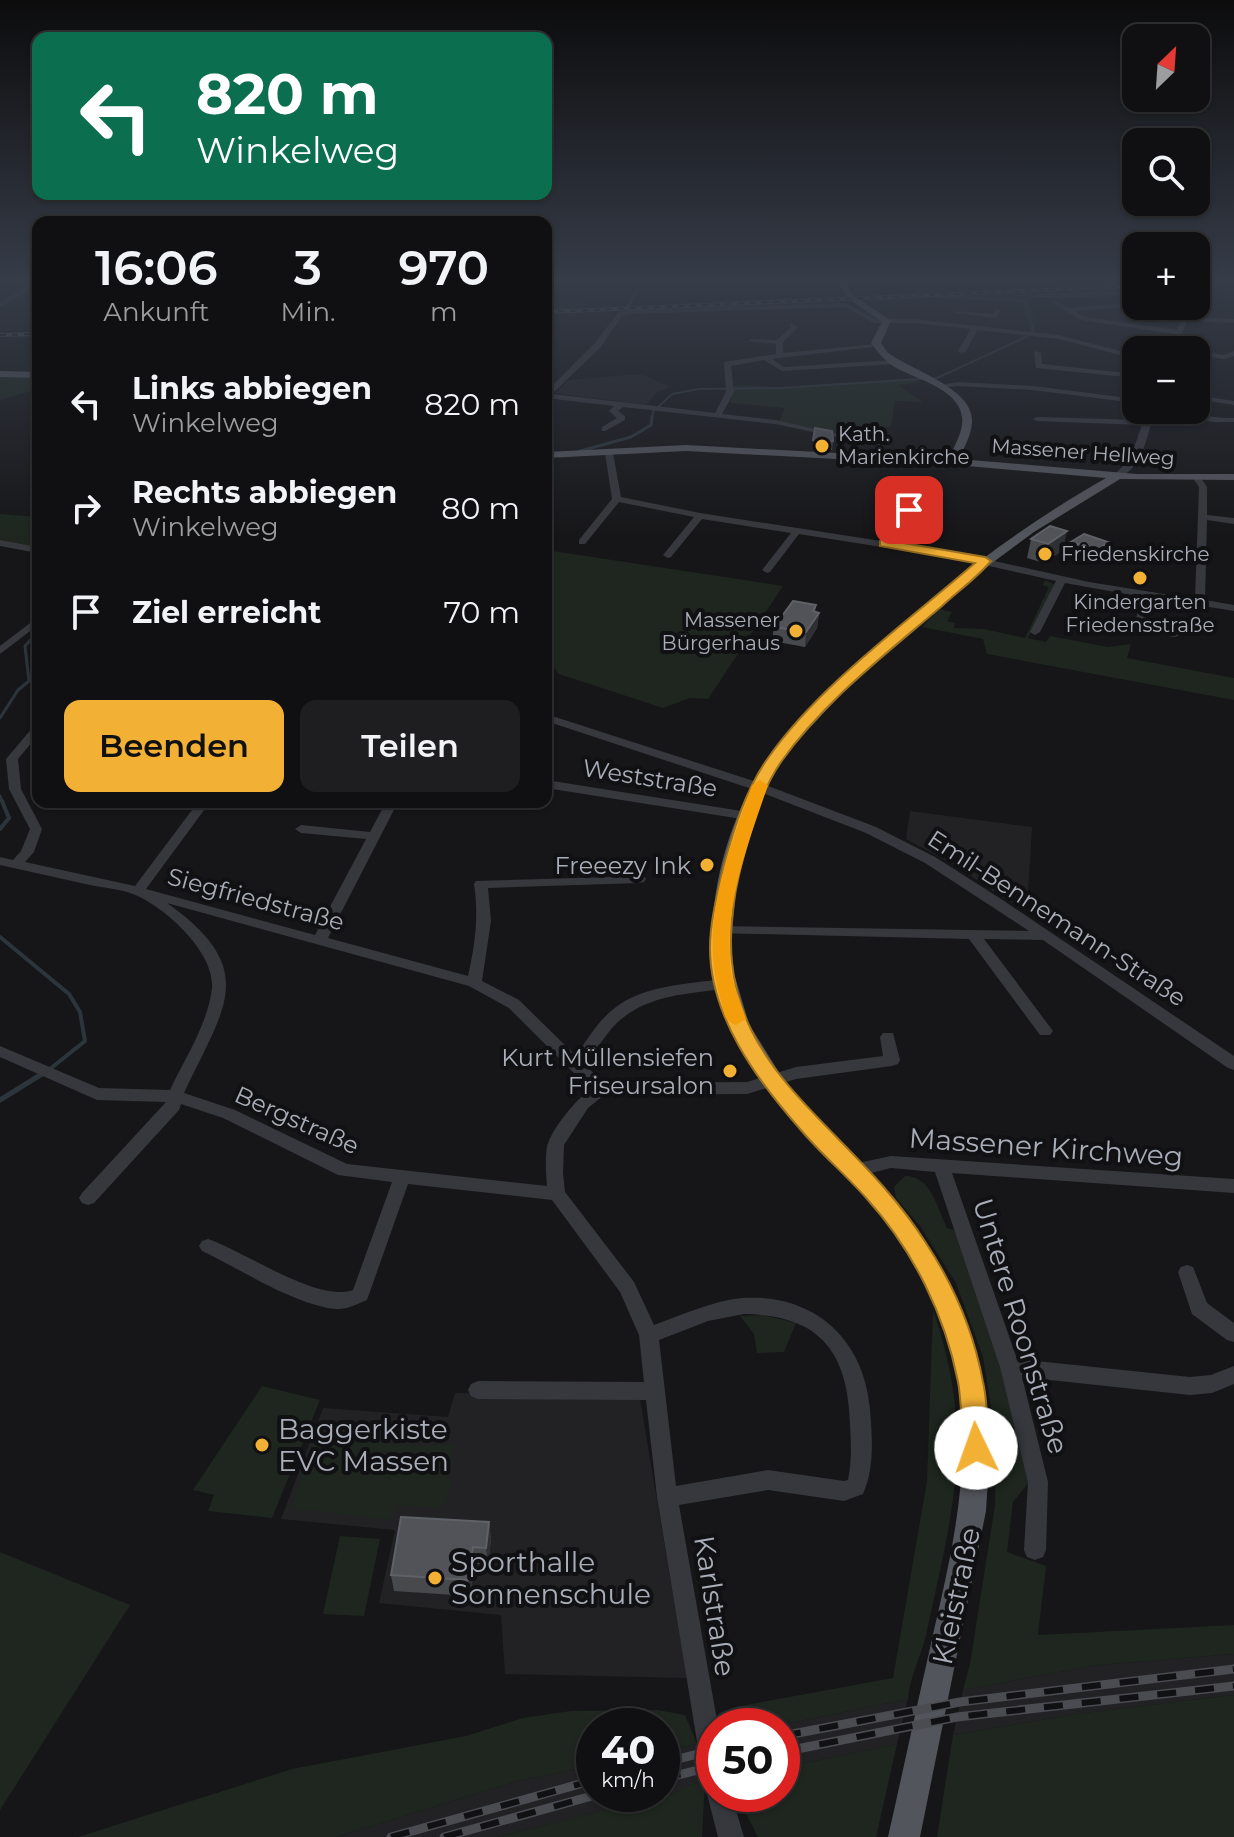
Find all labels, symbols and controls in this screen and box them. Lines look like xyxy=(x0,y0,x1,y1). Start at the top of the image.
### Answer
north arrow xyxy=(1122,24,1210,112)
map controls xyxy=(1122,24,1210,424)
text: 820 m xyxy=(196,60,379,128)
icon: left xyxy=(64,64,168,168)
text: Winkelweg xyxy=(196,128,399,172)
button: search xyxy=(1122,128,1210,216)
button: + xyxy=(1122,232,1210,320)
text: 16:06 xyxy=(95,239,218,297)
text: 3 xyxy=(294,239,322,297)
text: 970 xyxy=(399,239,489,297)
text: Ankunft xyxy=(103,296,209,328)
text: Min. xyxy=(281,296,336,328)
text: m xyxy=(430,296,458,328)
button: − xyxy=(1122,336,1210,424)
text: Links abbiegen xyxy=(132,370,372,407)
icon: left xyxy=(64,382,108,426)
text: 820 m xyxy=(424,386,520,423)
text: Winkelweg xyxy=(132,407,279,439)
place label: Kath. Marienkirche xyxy=(838,422,970,469)
street label: Massener Hellweg xyxy=(991,434,1175,470)
marker: Kath. Marienkirche xyxy=(813,437,831,455)
text: Rechts abbiegen xyxy=(132,474,397,511)
pin xyxy=(875,476,943,544)
icon: right xyxy=(64,486,108,530)
icon: arrive xyxy=(887,488,931,532)
text: 80 m xyxy=(441,490,520,527)
text: Winkelweg xyxy=(132,511,279,543)
place label: Friedenskirche xyxy=(1061,542,1210,566)
marker: Friedenskirche xyxy=(1036,545,1054,563)
marker: Kindergarten Friedensstraße xyxy=(1131,569,1149,587)
icon: arrive xyxy=(64,590,108,634)
place label: Kindergarten Friedensstraße xyxy=(1065,590,1215,637)
text: Ziel erreicht xyxy=(132,594,321,631)
text: 70 m xyxy=(443,594,520,631)
place label: Massener Bürgerhaus xyxy=(662,608,780,655)
marker: Massener Bürgerhaus xyxy=(787,622,805,640)
button: Beenden xyxy=(64,700,284,792)
button: Teilen xyxy=(300,700,520,792)
street label: Weststraße xyxy=(581,753,719,803)
street label: Emil-Bennemann-Straße xyxy=(923,824,1191,1012)
place label: Freeezy Ink xyxy=(554,851,692,880)
marker: Freeezy Ink xyxy=(698,856,716,874)
street label: Siegfriedstraße xyxy=(164,861,348,937)
place label: Kurt Müllensiefen Friseursalon xyxy=(501,1043,714,1100)
marker: Kurt Müllensiefen Friseursalon xyxy=(721,1062,739,1080)
street label: Bergstraße xyxy=(230,1080,364,1160)
street label: Massener Kirchweg xyxy=(908,1120,1184,1174)
street label: Untere Roonstraße xyxy=(966,1194,1076,1458)
position arrow xyxy=(934,1406,1018,1490)
place label: Baggerkiste EVC Massen xyxy=(278,1412,449,1478)
marker: Baggerkiste EVC Massen xyxy=(253,1436,271,1454)
street label: Kleistraße xyxy=(925,1524,987,1668)
street label: Karlstraße xyxy=(687,1533,743,1679)
place label: Sporthalle Sonnenschule xyxy=(451,1545,651,1611)
marker: Sporthalle Sonnenschule xyxy=(426,1569,444,1587)
speed limit sign: 50 xyxy=(696,1708,800,1812)
text: 40 xyxy=(601,1725,655,1774)
text: km/h xyxy=(601,1768,655,1792)

